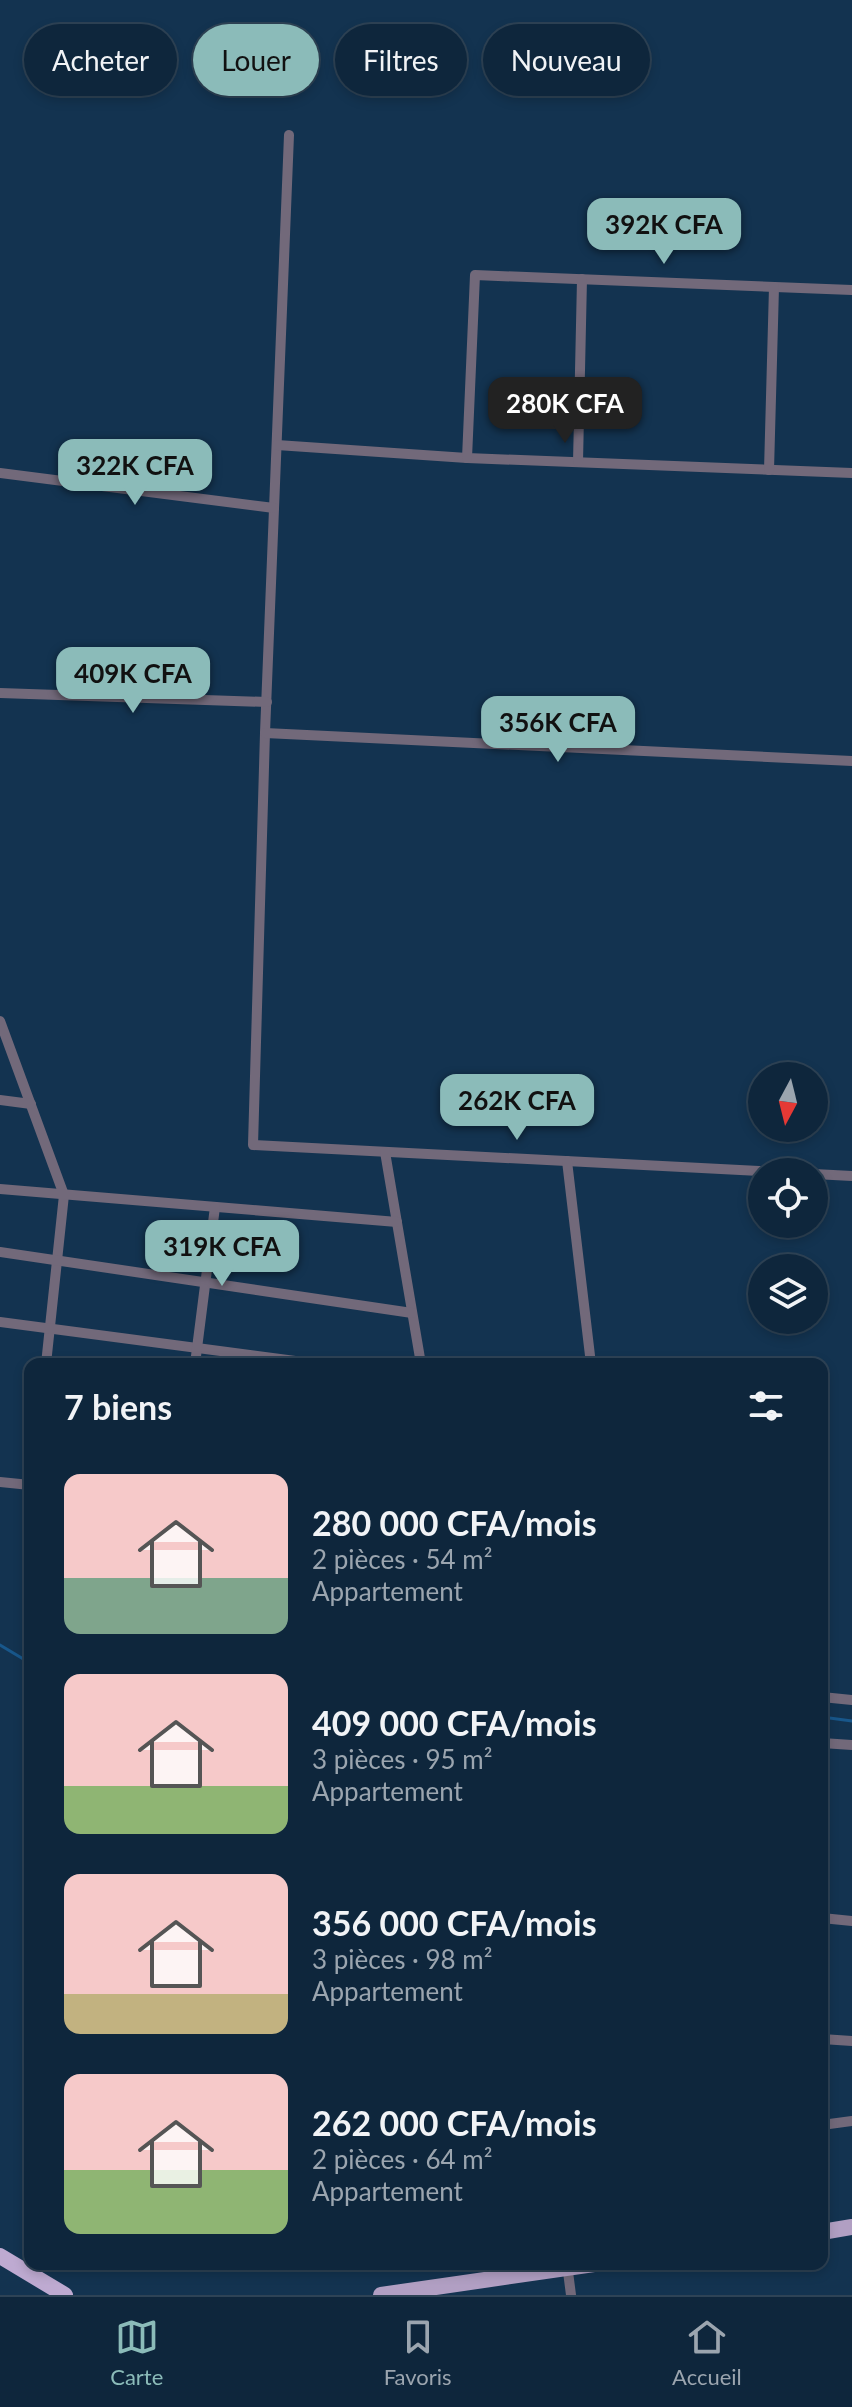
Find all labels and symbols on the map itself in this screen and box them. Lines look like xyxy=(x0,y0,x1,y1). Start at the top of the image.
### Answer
pin: 392K CFA xyxy=(581,198,747,266)
pin: 280K CFA xyxy=(482,377,648,445)
pin: 322K CFA xyxy=(52,439,218,507)
pin: 409K CFA xyxy=(50,647,216,715)
pin: 356K CFA xyxy=(475,696,641,764)
north arrow xyxy=(748,1062,828,1142)
pin: 262K CFA xyxy=(434,1074,600,1142)
pin: 319K CFA xyxy=(139,1220,305,1288)

